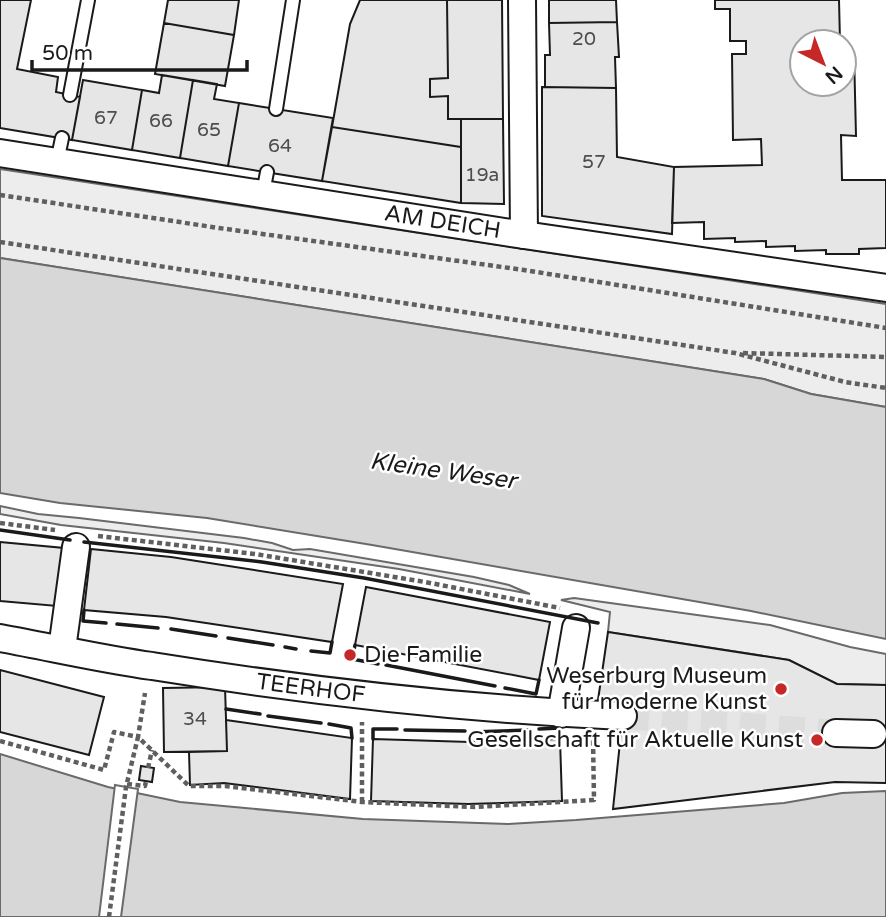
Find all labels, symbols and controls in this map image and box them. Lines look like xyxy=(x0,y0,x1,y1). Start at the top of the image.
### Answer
scale bar xyxy=(32,28,247,72)
house number: 20 xyxy=(572,28,596,50)
north arrow xyxy=(788,28,858,98)
text: 50 m xyxy=(42,41,93,66)
text: N xyxy=(821,62,847,88)
house number: 67 xyxy=(94,107,118,129)
house number: 66 xyxy=(149,110,173,132)
house number: 65 xyxy=(197,119,221,141)
house number: 64 xyxy=(268,135,292,157)
house number: 57 xyxy=(582,151,606,173)
house number: 19a xyxy=(465,164,499,186)
street label: AM DEICH xyxy=(383,199,503,245)
water label: Kleine Weser xyxy=(368,446,521,496)
place label: Die Familie xyxy=(364,641,482,669)
marker: Die Familie xyxy=(342,647,358,663)
place label: Weserburg Museum für moderne Kunst xyxy=(546,662,767,716)
street label: TEERHOF xyxy=(254,668,367,709)
marker: Weserburg Museum für moderne Kunst xyxy=(773,681,789,697)
house number: 34 xyxy=(183,708,207,730)
place label: Gesellschaft für Aktuelle Kunst xyxy=(467,726,803,754)
marker: Gesellschaft für Aktuelle Kunst xyxy=(809,732,825,748)

